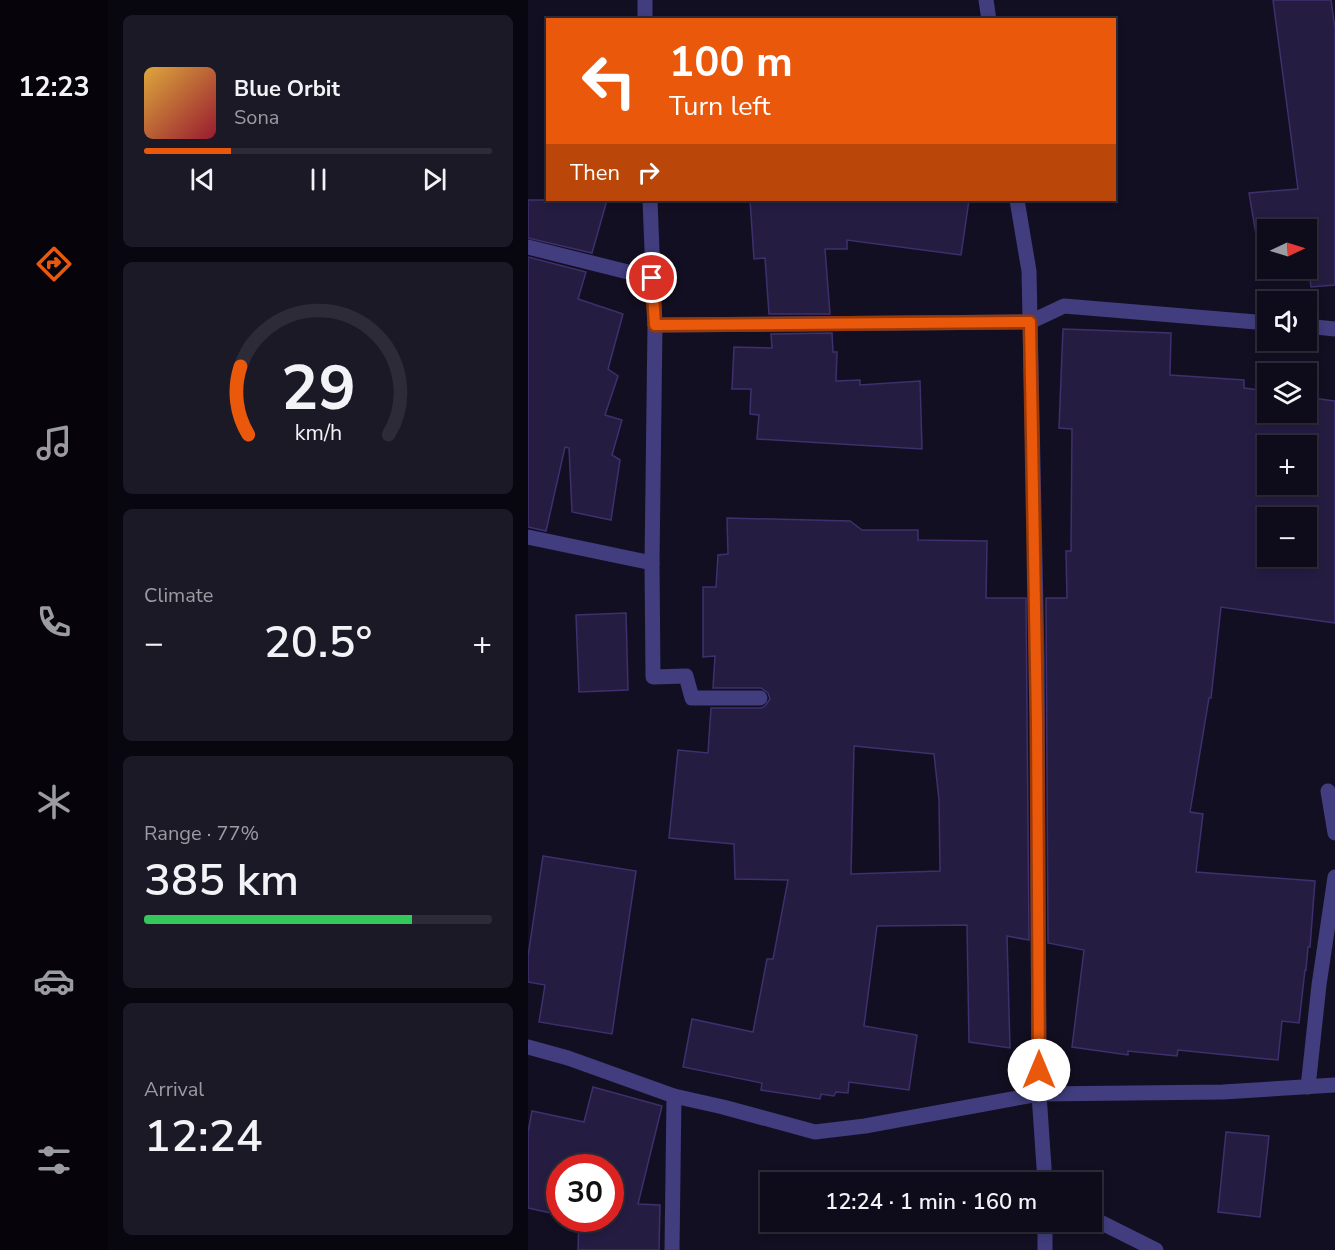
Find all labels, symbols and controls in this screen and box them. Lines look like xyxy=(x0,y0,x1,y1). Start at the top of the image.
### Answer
text: 100 m xyxy=(669,34,793,91)
icon: left xyxy=(570,42,648,120)
text: 12:23 xyxy=(18,69,90,106)
text: Blue Orbit xyxy=(234,74,340,104)
text: Turn left xyxy=(669,88,770,125)
text: Sona xyxy=(234,104,279,131)
icon: right xyxy=(632,156,665,189)
text: Then xyxy=(570,158,620,188)
icon: previous xyxy=(186,163,219,196)
icon: pause xyxy=(302,163,335,196)
icon: next xyxy=(418,163,451,196)
north arrow xyxy=(1257,219,1317,279)
map controls xyxy=(1257,219,1317,567)
icon: directions xyxy=(33,243,75,285)
pin xyxy=(626,252,677,303)
icon: arrive xyxy=(635,261,668,294)
button: sound xyxy=(1257,291,1317,351)
text: 29 xyxy=(281,346,355,431)
button: layers xyxy=(1257,363,1317,423)
text: km/h xyxy=(294,418,342,448)
icon: music xyxy=(33,422,75,464)
button: + xyxy=(1257,435,1317,495)
button: − xyxy=(1257,507,1317,567)
text: Climate xyxy=(144,582,213,609)
icon: phone xyxy=(33,601,75,643)
text: 20.5° xyxy=(264,612,372,673)
text: − xyxy=(144,621,164,666)
text: + xyxy=(472,621,492,666)
icon: climate xyxy=(33,781,75,823)
text: Range · 77% xyxy=(144,820,259,847)
text: 385 km xyxy=(144,850,299,911)
icon: car xyxy=(33,960,75,1002)
position arrow xyxy=(1007,1038,1071,1102)
text: Arrival xyxy=(144,1076,204,1103)
text: 12:24 xyxy=(144,1106,263,1167)
icon: filters xyxy=(33,1139,75,1181)
speed limit sign: 30 xyxy=(546,1154,624,1232)
text: 12:24 · 1 min · 160 m xyxy=(825,1187,1037,1217)

